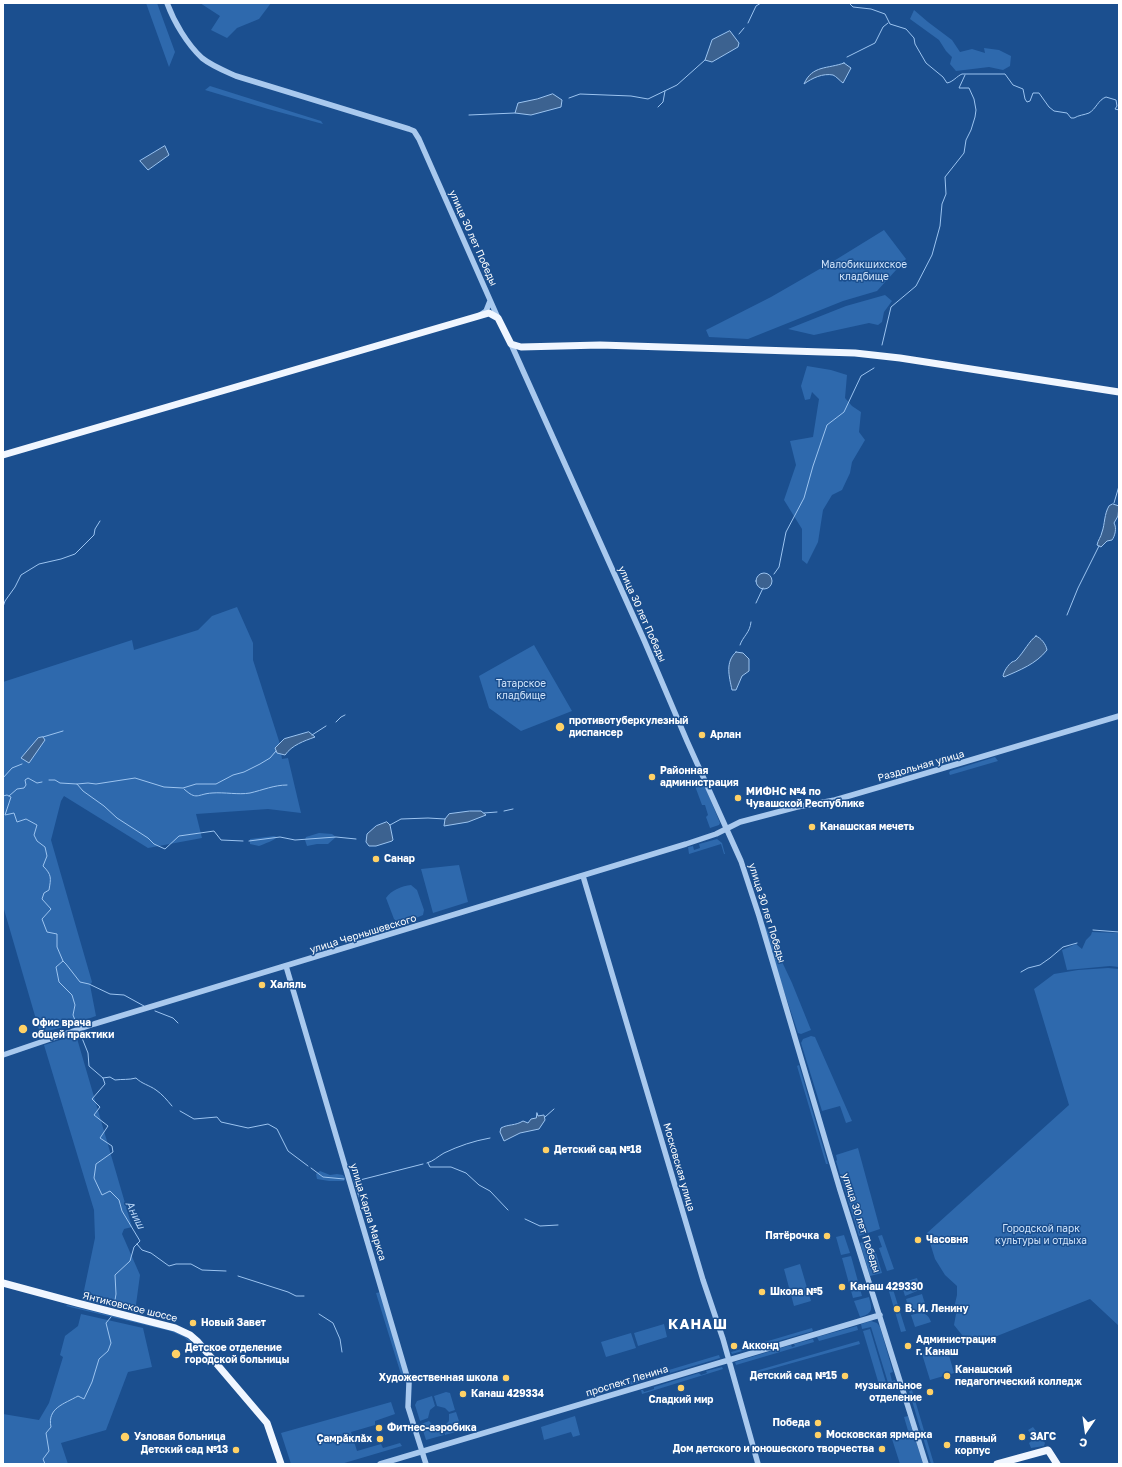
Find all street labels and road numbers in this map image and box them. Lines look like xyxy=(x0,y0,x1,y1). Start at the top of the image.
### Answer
street label: улица 30 лет Победы xyxy=(446,188,500,288)
street label: улица 30 лет Победы xyxy=(615,564,669,664)
street label: Раздольная улица xyxy=(876,748,966,784)
street label: улица 30 лет Победы xyxy=(746,862,788,964)
street label: улица Чернышевского xyxy=(308,912,418,956)
street label: Московская улица xyxy=(661,1121,697,1213)
street label: улица Карла Маркса xyxy=(347,1162,389,1262)
street label: улица 30 лет Победы xyxy=(839,1172,883,1274)
street label: Янтиковское шоссе xyxy=(81,1289,179,1325)
street label: проспект Ленина xyxy=(584,1363,670,1399)

